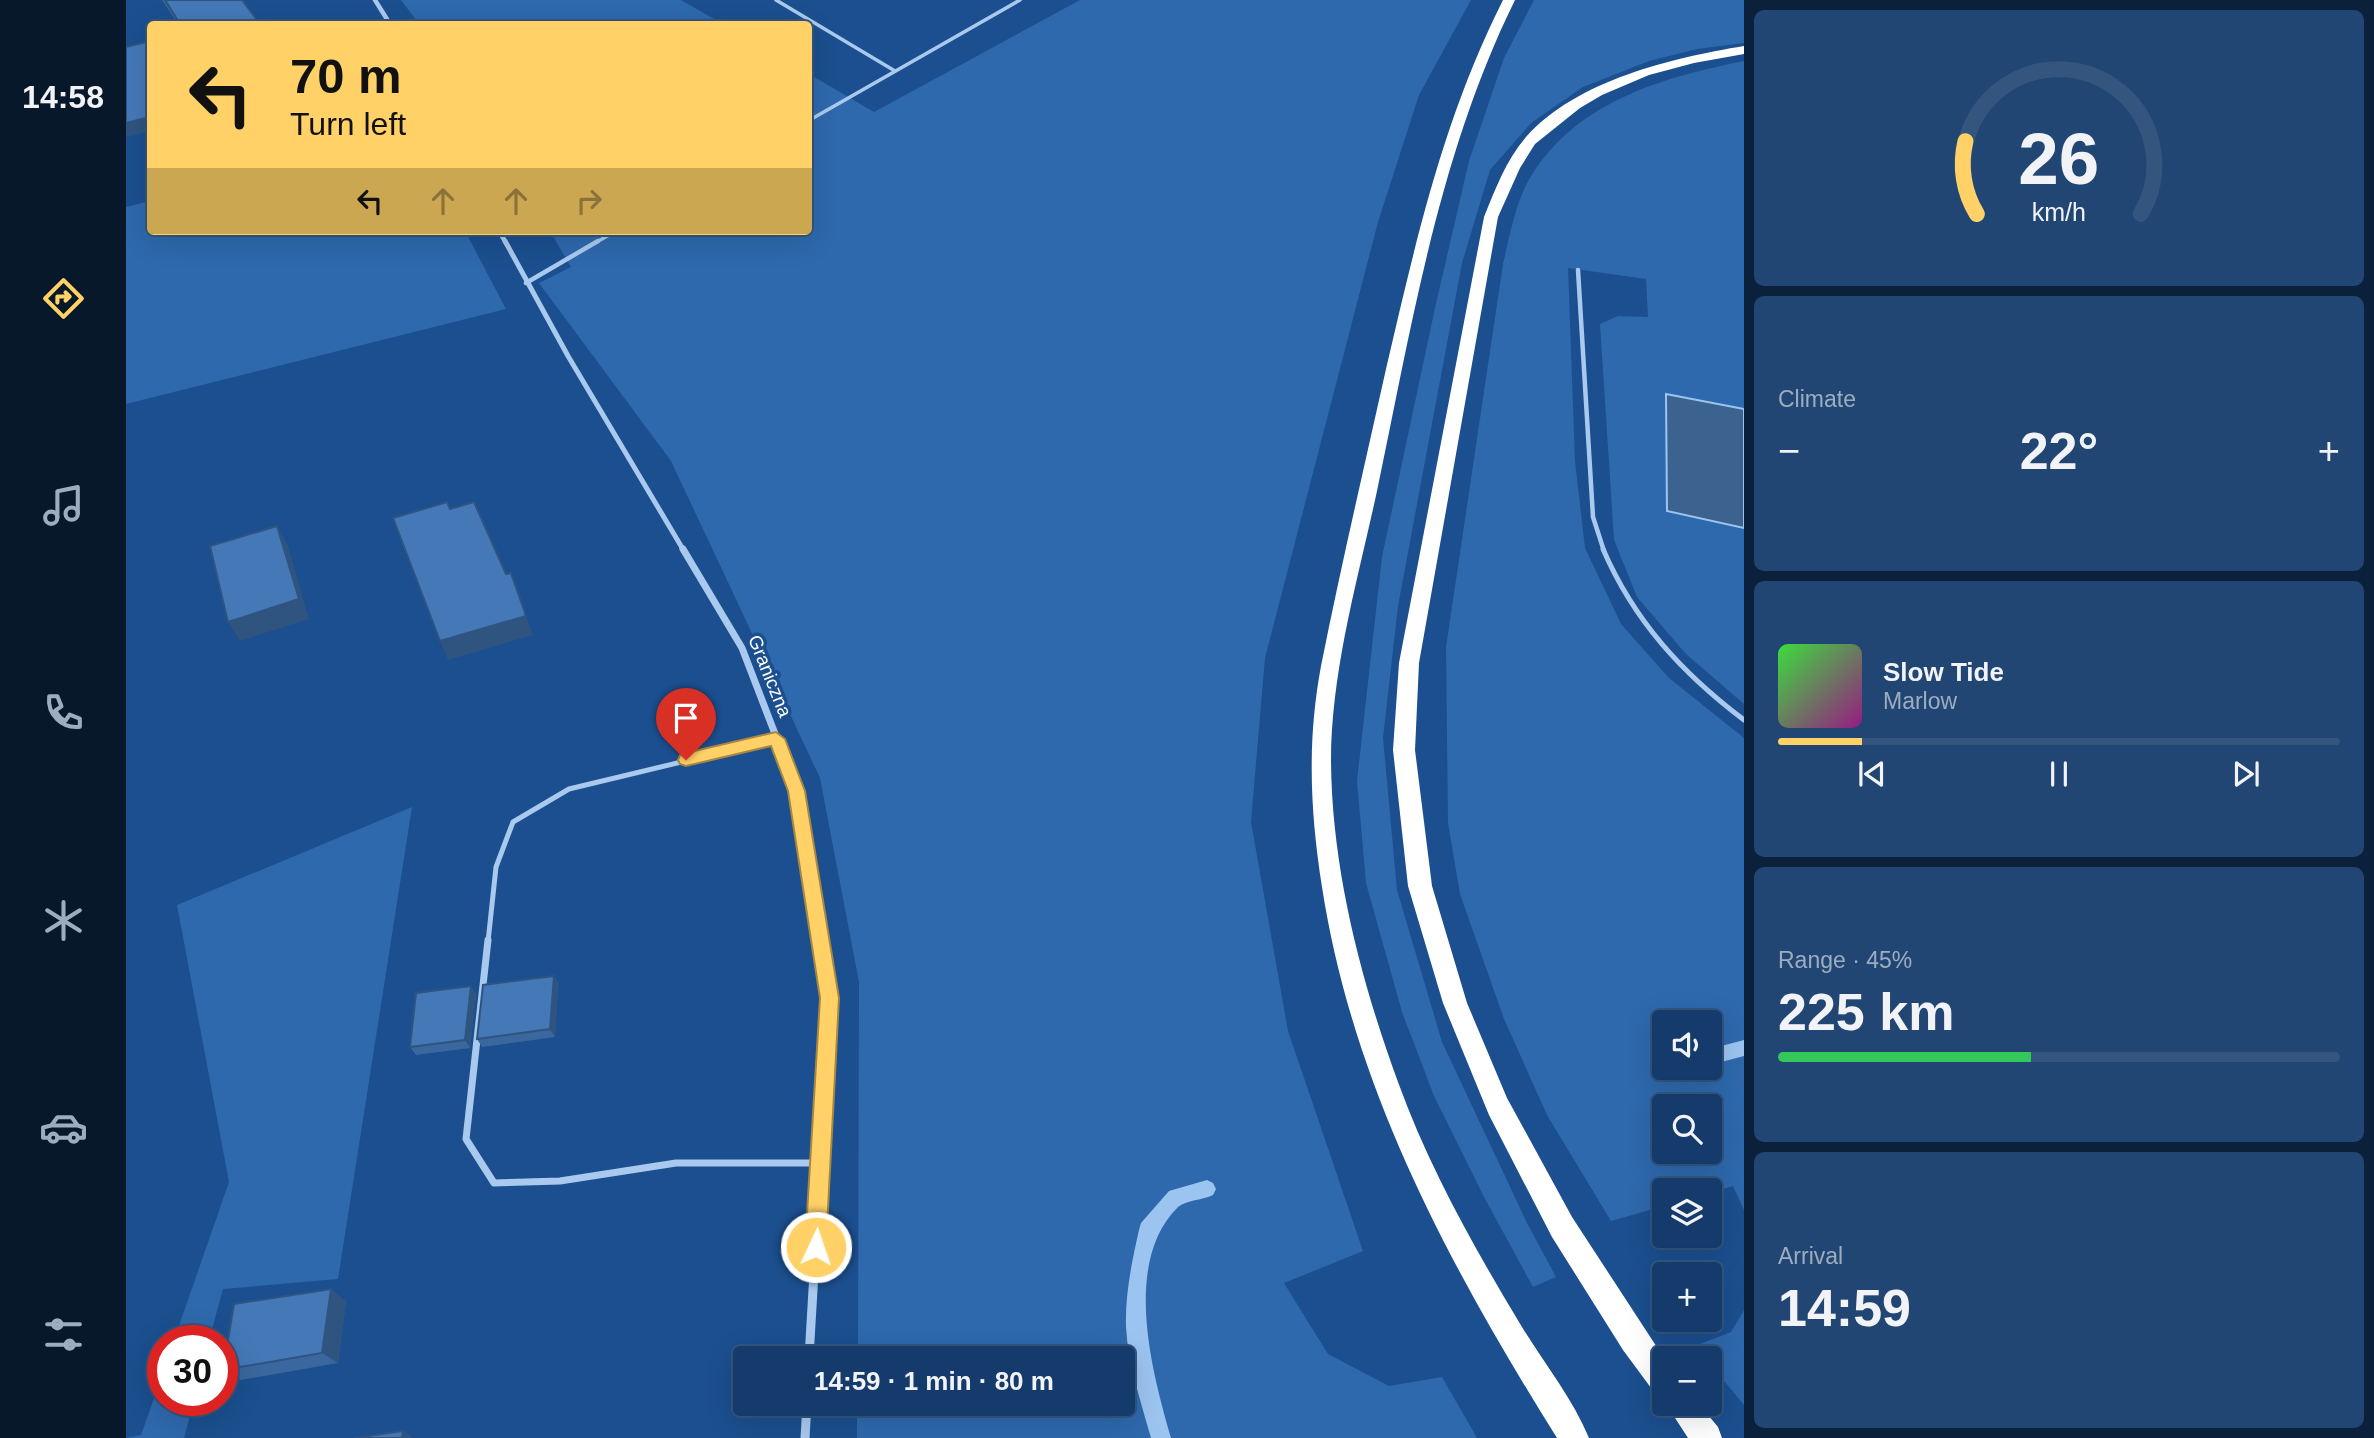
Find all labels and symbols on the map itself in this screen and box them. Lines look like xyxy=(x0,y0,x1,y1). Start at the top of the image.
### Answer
street label: Graniczna xyxy=(744,632,796,720)
pin xyxy=(656,688,716,760)
position arrow xyxy=(779,1210,853,1284)
speed limit sign: 30 xyxy=(147,1325,238,1416)

